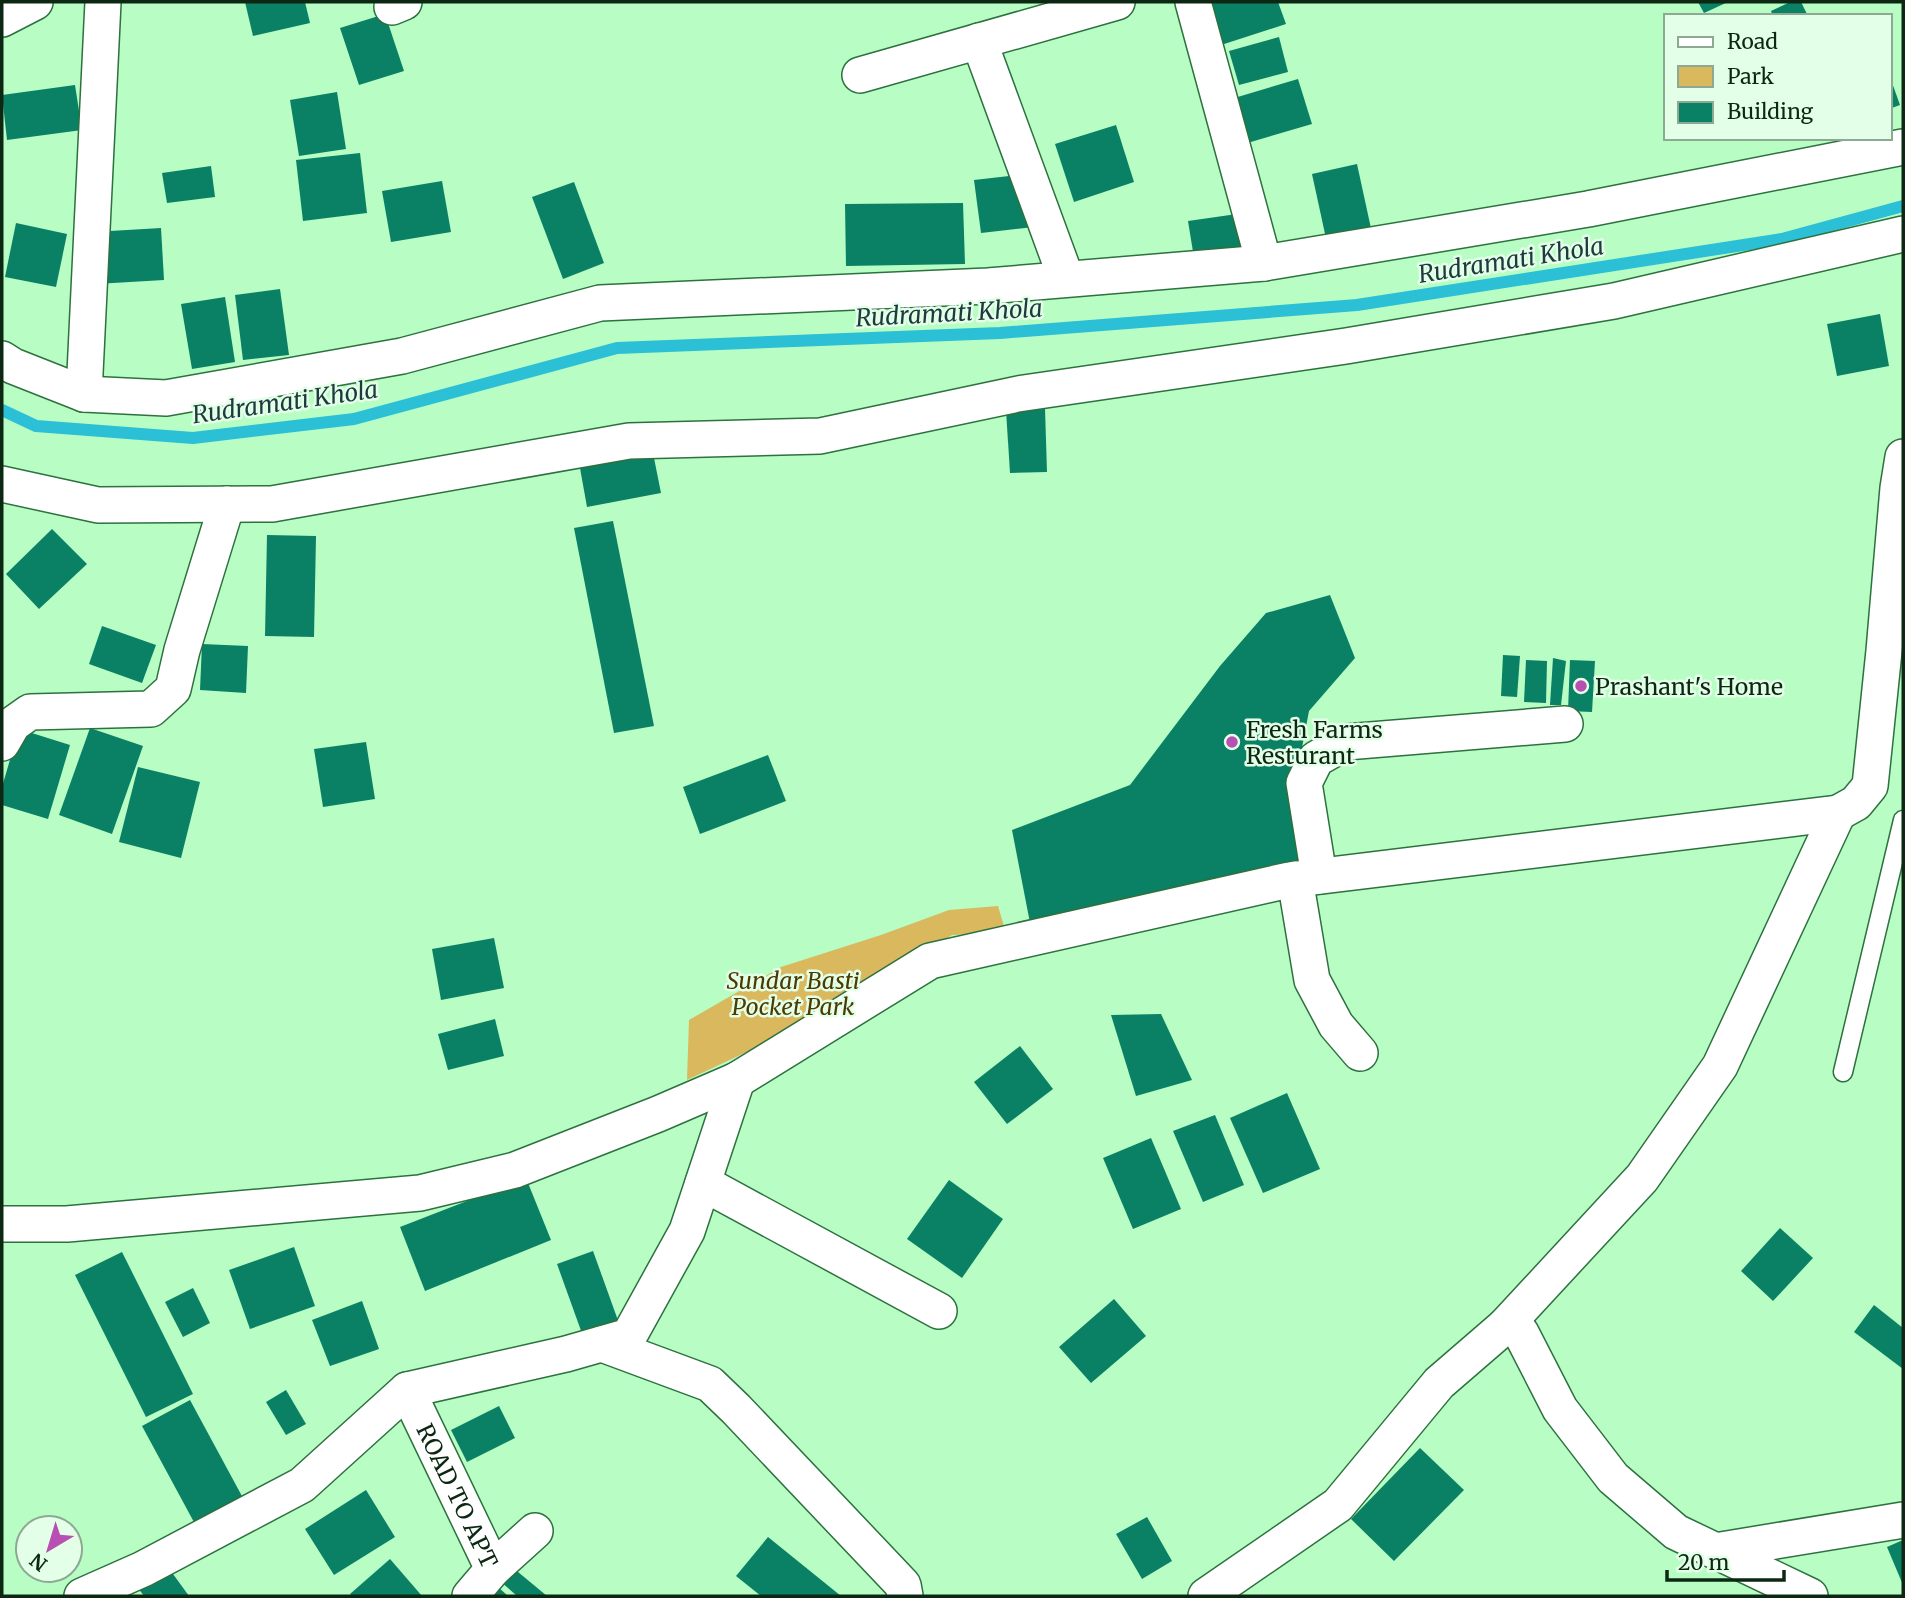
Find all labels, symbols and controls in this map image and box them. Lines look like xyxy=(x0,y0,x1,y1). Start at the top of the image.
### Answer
legend xyxy=(1664,14,1891,140)
text: Road xyxy=(1727,28,1778,55)
text: Park xyxy=(1727,63,1774,90)
text: Building xyxy=(1727,98,1814,125)
water label: Rudramati Khola xyxy=(1416,230,1606,290)
water label: Rudramati Khola xyxy=(855,293,1043,333)
water label: Rudramati Khola xyxy=(190,374,380,430)
place label: Prashant's Home xyxy=(1595,672,1783,701)
marker: Prashant's Home xyxy=(1573,678,1589,694)
place label: Fresh Farms Resturant xyxy=(1246,715,1383,770)
marker: Fresh Farms Resturant xyxy=(1224,734,1240,750)
park label: Sundar Basti Pocket Park xyxy=(726,966,860,1021)
street label: ROAD TO APT xyxy=(411,1419,505,1572)
north arrow xyxy=(14,1514,84,1584)
scale bar xyxy=(1667,1538,1784,1582)
text: N xyxy=(25,1548,52,1576)
text: 20 m xyxy=(1678,1549,1730,1576)

